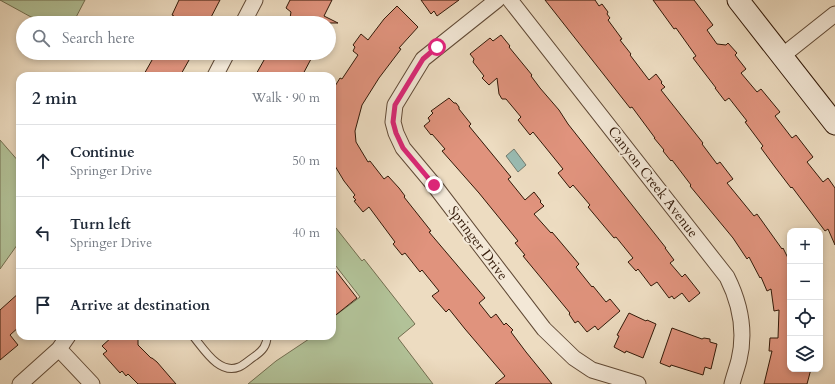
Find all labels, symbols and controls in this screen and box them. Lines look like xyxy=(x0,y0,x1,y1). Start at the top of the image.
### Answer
search box xyxy=(16,16,336,60)
icon: search xyxy=(30,27,52,49)
text: Search here xyxy=(62,28,135,48)
route start xyxy=(428,38,446,56)
text: 2 min xyxy=(32,87,77,110)
text: Walk · 90 m xyxy=(252,89,320,107)
street label: Canyon Creek Avenue xyxy=(603,122,703,242)
text: Continue xyxy=(70,142,135,162)
icon: ahead xyxy=(32,150,54,172)
text: 50 m xyxy=(292,152,320,170)
text: Springer Drive xyxy=(70,162,152,180)
route end xyxy=(425,176,443,194)
street label: Springer Drive xyxy=(444,202,512,284)
text: Turn left xyxy=(70,214,131,234)
icon: left xyxy=(32,222,54,244)
text: 40 m xyxy=(292,224,320,242)
map controls xyxy=(787,228,823,372)
button: + xyxy=(787,228,823,264)
text: Springer Drive xyxy=(70,234,152,252)
button: − xyxy=(787,264,823,300)
icon: arrive xyxy=(32,294,54,316)
text: Arrive at destination xyxy=(70,295,210,315)
button: locate xyxy=(787,300,823,336)
button: layers xyxy=(787,336,823,372)

